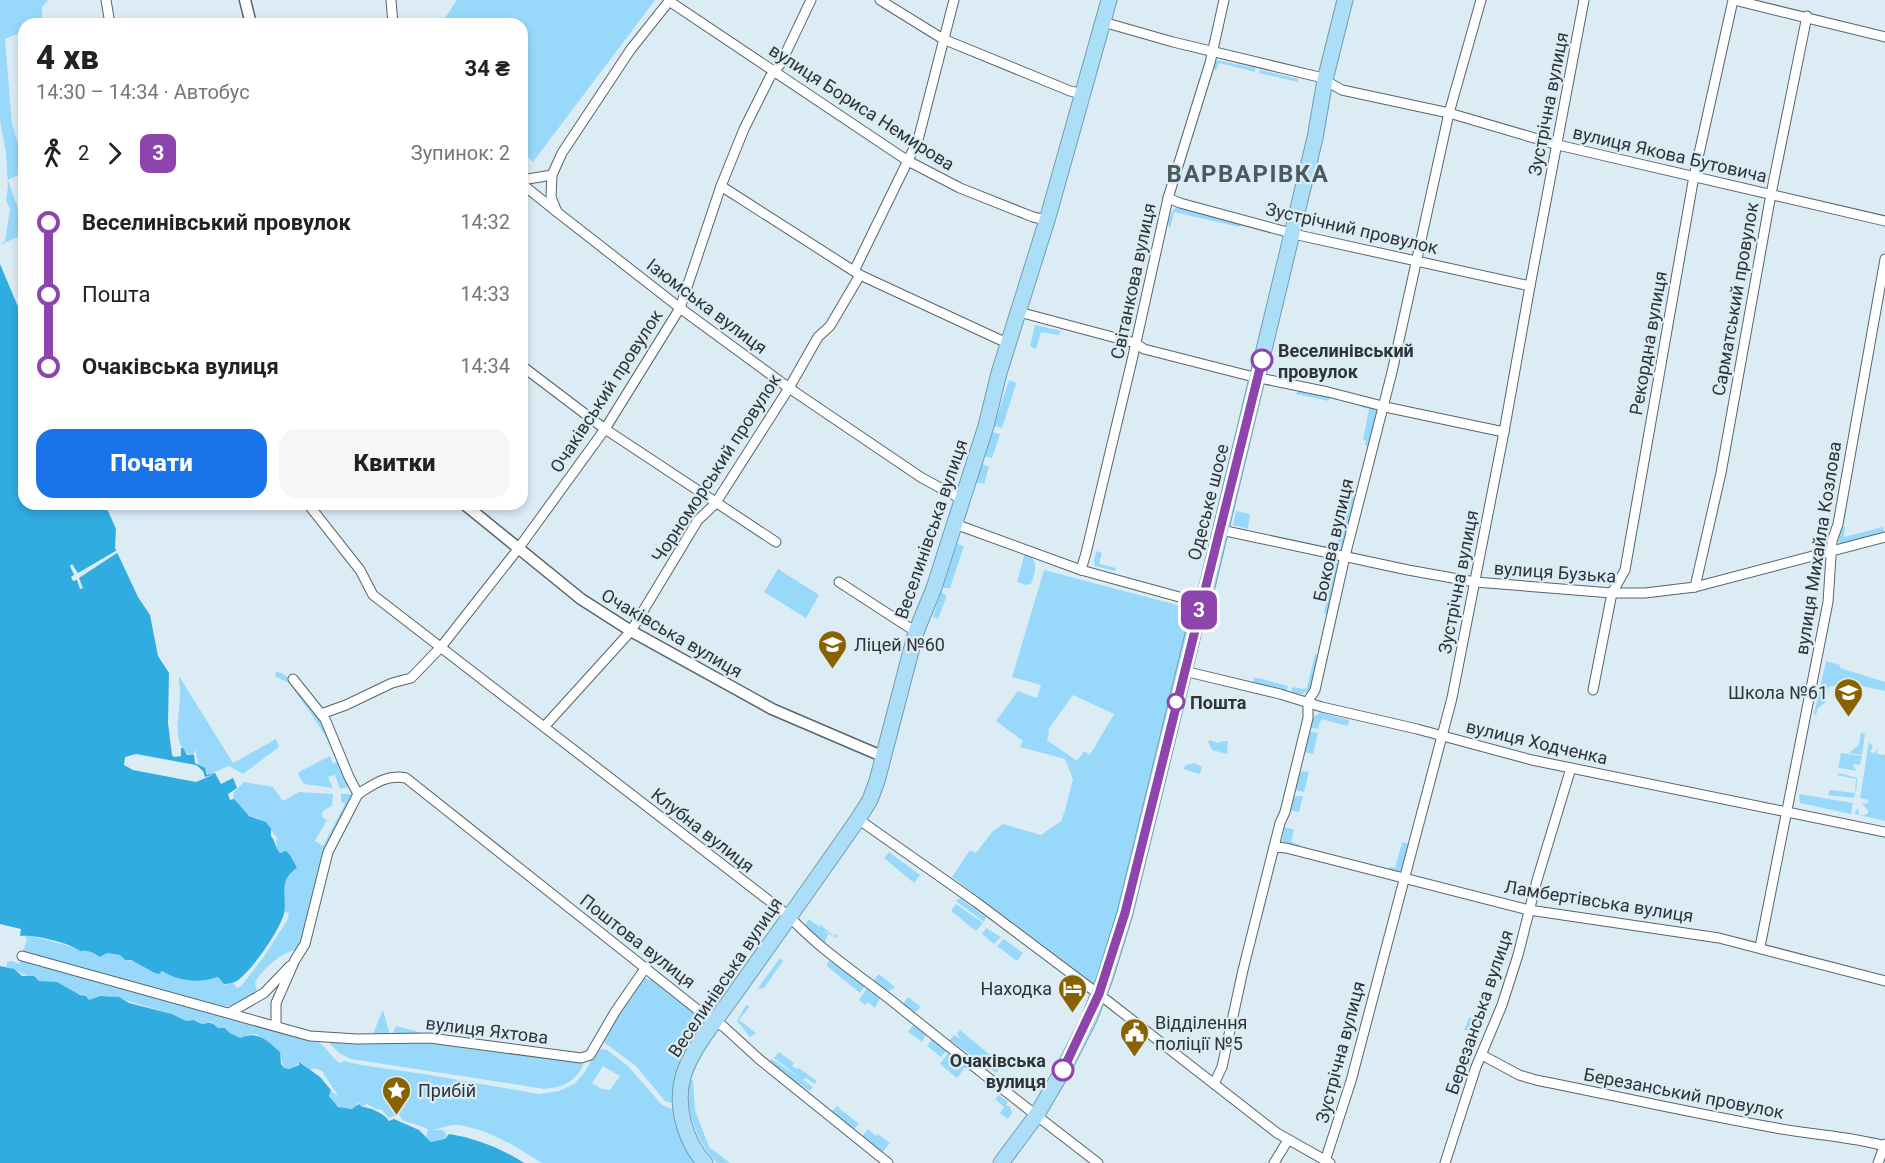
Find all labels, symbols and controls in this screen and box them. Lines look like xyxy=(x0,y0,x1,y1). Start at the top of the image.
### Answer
street label: Зустрічна вулиця xyxy=(1524,30,1572,178)
text: 4 хв xyxy=(36,38,99,77)
street label: вулиця Бориса Немирова xyxy=(765,39,959,175)
text: 34 ₴ xyxy=(465,56,510,81)
text: 14:30 – 14:34 · Автобус xyxy=(36,80,250,104)
street label: вулиця Якова Бутовича xyxy=(1571,121,1769,187)
icon: walk xyxy=(36,137,69,170)
icon: forward xyxy=(98,137,131,170)
text: 2 xyxy=(78,141,89,165)
text: 3 xyxy=(152,141,164,165)
text: Зупинок: 2 xyxy=(411,141,510,165)
district label: ВАРВАРІВКА xyxy=(1167,160,1329,188)
street label: Зустрічний провулок xyxy=(1264,198,1441,258)
street label: Сарматський провулок xyxy=(1708,200,1762,397)
street label: Світанкова вулиця xyxy=(1106,201,1160,361)
text: Веселинівський провулок xyxy=(82,210,351,235)
text: 14:32 xyxy=(460,210,510,234)
street label: Ізюмська вулиця xyxy=(643,254,771,358)
street label: Рекордна вулиця xyxy=(1625,269,1671,417)
text: Пошта xyxy=(82,282,150,307)
text: 14:33 xyxy=(460,282,510,306)
street label: Очаківський провулок xyxy=(545,305,667,476)
place label: Веселинівський провулок xyxy=(1278,340,1414,382)
marker: Веселинівський провулок xyxy=(1251,349,1273,371)
text: Очаківська вулиця xyxy=(82,354,279,379)
text: 14:34 xyxy=(460,354,510,378)
street label: Чорноморський провулок xyxy=(647,369,785,566)
button: Почати xyxy=(36,429,267,498)
button: Квитки xyxy=(279,429,510,498)
street label: Веселинівська вулиця xyxy=(890,436,972,622)
street label: вулиця Михайла Козлова xyxy=(1791,440,1845,656)
street label: Одеське шосе xyxy=(1183,442,1233,562)
street label: Бокова вулиця xyxy=(1309,476,1357,604)
street label: Зустрічна вулиця xyxy=(1434,508,1482,656)
street label: вулиця Бузька xyxy=(1493,557,1617,587)
street label: Очаківська вулиця xyxy=(598,584,746,682)
line badge: 3 xyxy=(1180,590,1218,630)
text: 3 xyxy=(1193,598,1205,622)
school or university icon: Ліцей №60 xyxy=(817,628,849,670)
place label: Ліцей №60 xyxy=(854,634,945,655)
school or university icon: Школа №61 xyxy=(1833,676,1865,718)
place label: Школа №61 xyxy=(1728,682,1828,703)
place label: Пошта xyxy=(1190,692,1247,713)
marker: Пошта xyxy=(1167,693,1185,711)
street label: вулиця Ходченка xyxy=(1464,715,1610,769)
street label: Клубна вулиця xyxy=(647,783,759,877)
street label: Ламбертівська вулиця xyxy=(1503,876,1695,926)
street label: Поштова вулиця xyxy=(576,889,700,993)
street label: Веселинівська вулиця xyxy=(664,893,786,1061)
street label: Березанська вулиця xyxy=(1441,927,1517,1097)
hotel icon: Находка xyxy=(1057,972,1089,1014)
place label: Находка xyxy=(981,978,1052,999)
street label: Зустрічна вулиця xyxy=(1311,979,1369,1125)
street label: вулиця Яхтова xyxy=(425,1012,549,1048)
place label: Відділення поліції №5 xyxy=(1155,1012,1247,1054)
public building icon: Відділення поліції №5 xyxy=(1118,1016,1150,1058)
place label: Очаківська вулиця xyxy=(950,1050,1046,1092)
marker: Очаківська вулиця xyxy=(1052,1059,1074,1081)
street label: Березанський провулок xyxy=(1582,1063,1786,1123)
place icon: Прибій xyxy=(381,1074,413,1116)
place label: Прибій xyxy=(418,1080,476,1101)

